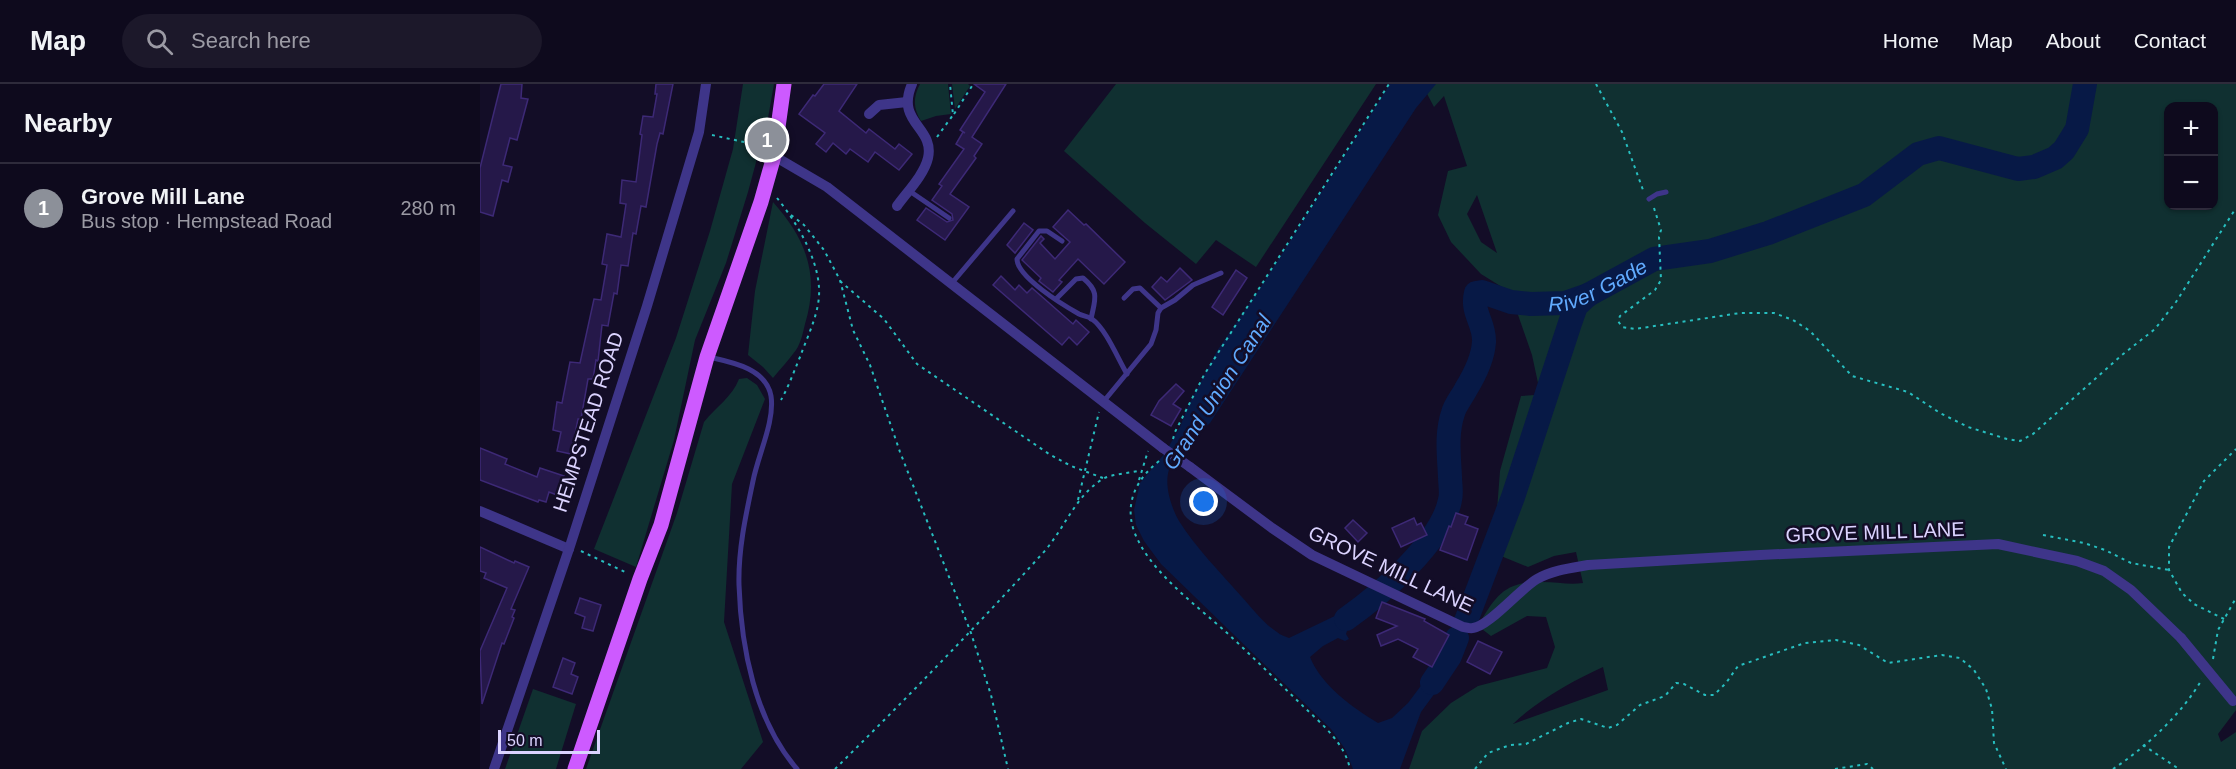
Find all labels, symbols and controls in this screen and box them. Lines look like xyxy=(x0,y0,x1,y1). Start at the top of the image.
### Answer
search box xyxy=(122,14,542,68)
text: Map xyxy=(30,25,86,56)
icon: search xyxy=(143,25,176,58)
text: Search here xyxy=(191,28,311,53)
text: Home xyxy=(1883,29,1939,52)
text: Map xyxy=(1972,29,2013,52)
text: About xyxy=(2046,29,2101,52)
text: Contact xyxy=(2134,29,2206,52)
map controls xyxy=(2164,102,2218,210)
button: + xyxy=(2164,102,2218,156)
text: Nearby xyxy=(24,108,112,138)
pin: 1 xyxy=(748,118,786,162)
button: − xyxy=(2164,156,2218,210)
text: Grove Mill Lane xyxy=(81,184,245,209)
text: 1 xyxy=(38,197,49,219)
text: 280 m xyxy=(400,197,456,219)
text: Bus stop · Hempstead Road xyxy=(81,210,332,232)
water label: River Gade xyxy=(1548,254,1651,315)
water label: Grand Union Canal xyxy=(1158,309,1276,474)
street label: HEMPSTEAD ROAD xyxy=(549,329,627,515)
your location xyxy=(1189,487,1218,516)
street label: GROVE MILL LANE xyxy=(1785,518,1965,546)
street label: GROVE MILL LANE xyxy=(1305,521,1477,617)
scale bar xyxy=(498,727,600,754)
text: 50 m xyxy=(507,732,543,749)

